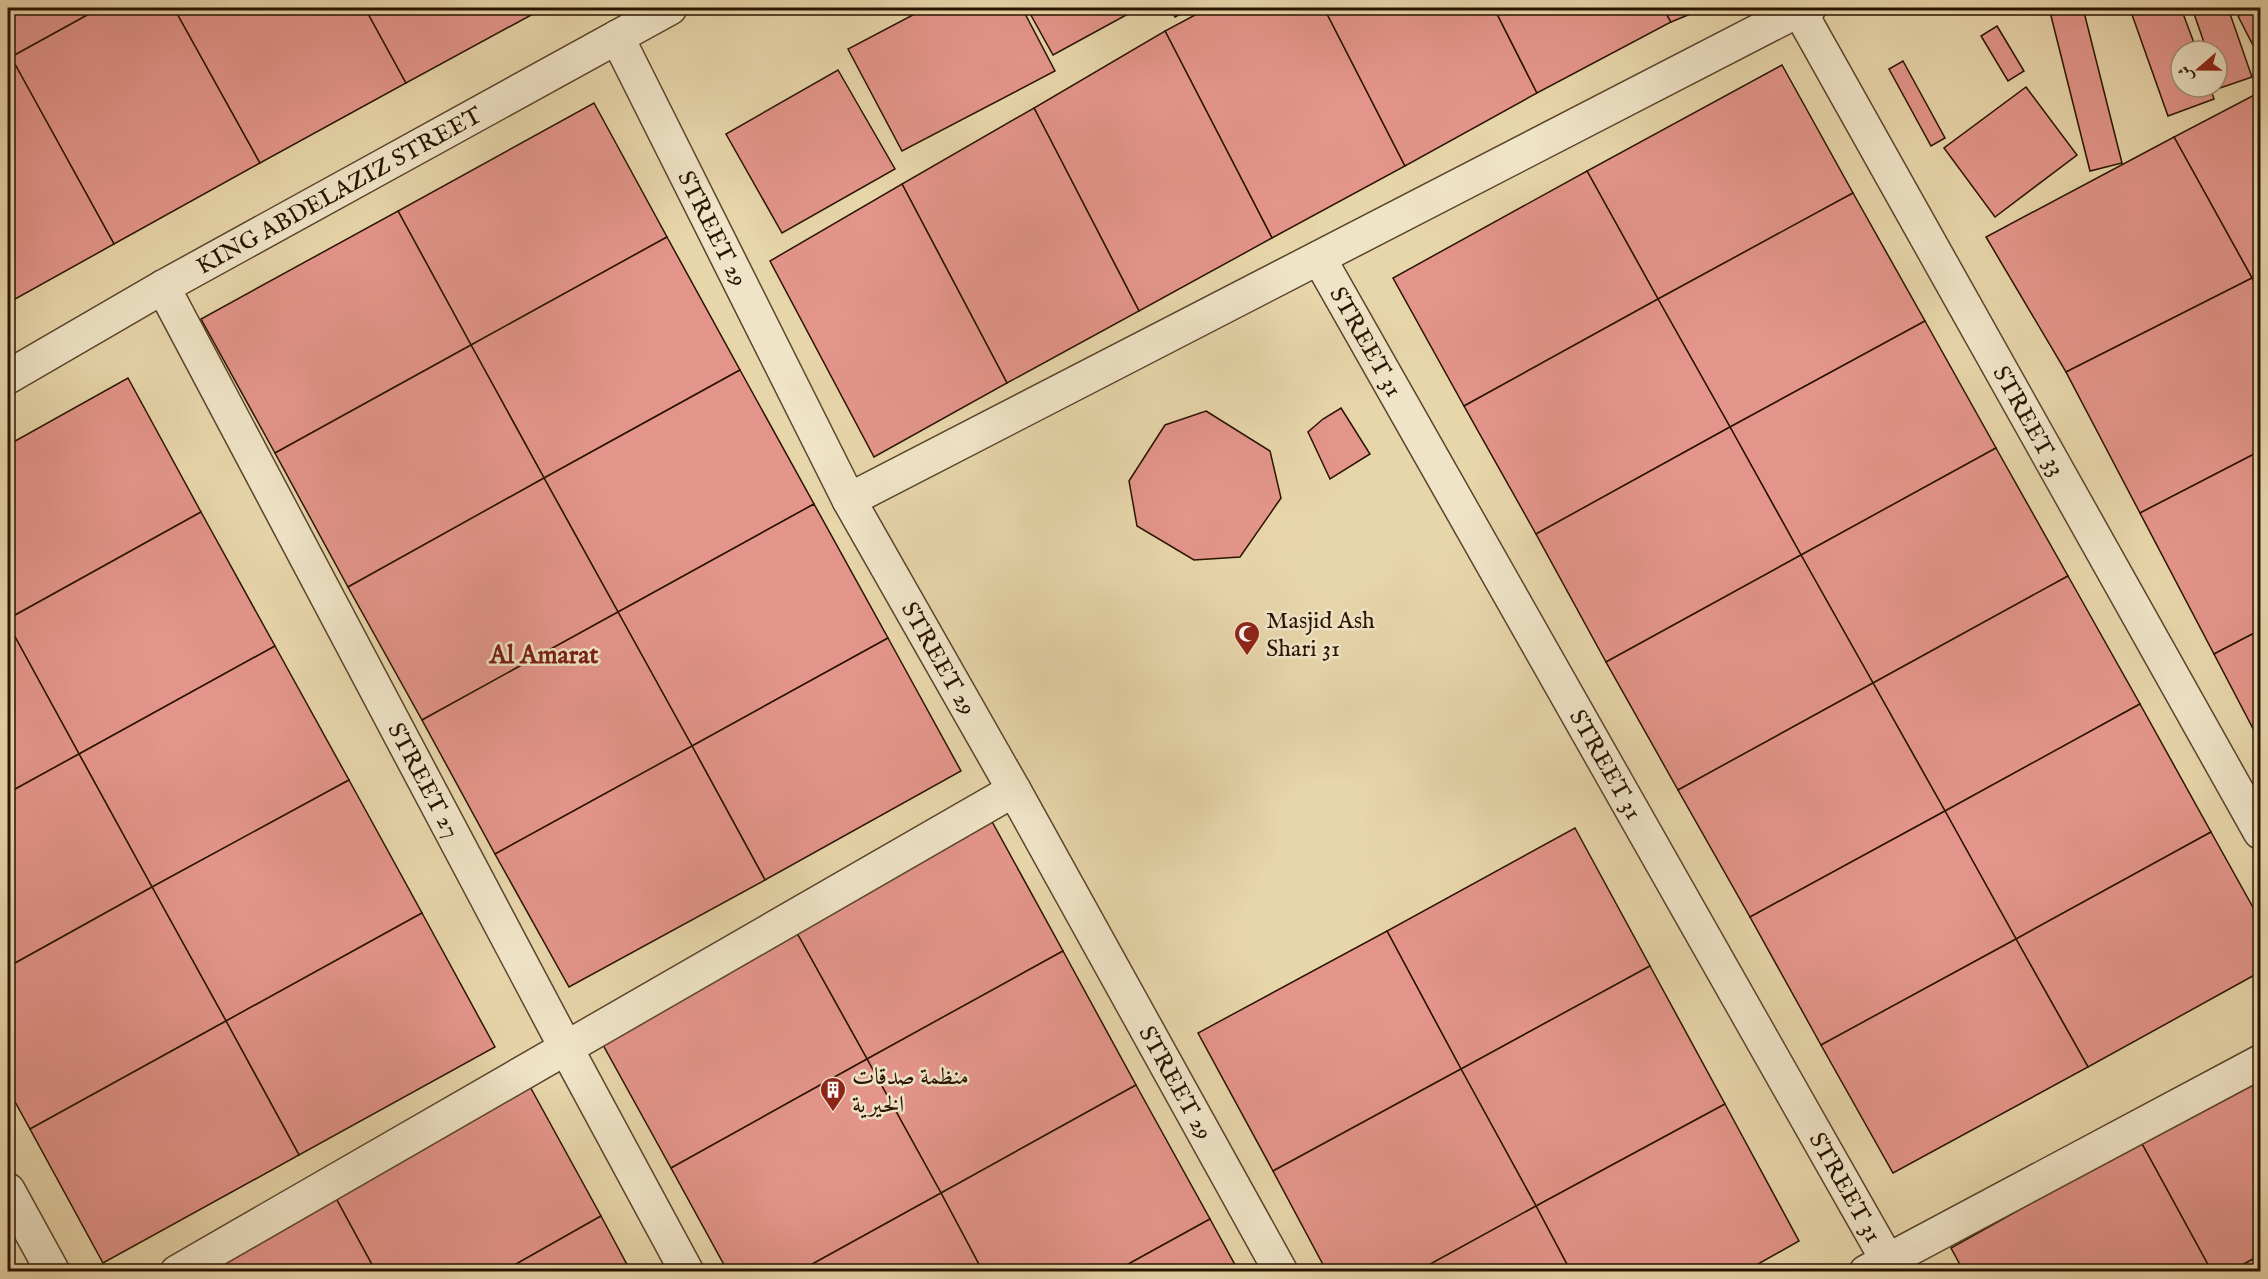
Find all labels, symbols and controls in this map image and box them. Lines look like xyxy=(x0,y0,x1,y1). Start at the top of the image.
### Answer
north arrow xyxy=(2169,39,2229,99)
text: ش xyxy=(2175,63,2199,84)
street label: KING ABDELAZIZ STREET xyxy=(191,100,488,283)
street label: STREET 29 xyxy=(670,166,754,292)
street label: STREET 31 xyxy=(1322,282,1409,403)
street label: STREET 33 xyxy=(1985,361,2071,482)
street label: STREET 29 xyxy=(893,597,982,721)
place label: Masjid Ash Shari 31 xyxy=(1266,606,1375,665)
mosque icon: Masjid Ash Shari 31 xyxy=(1232,619,1262,657)
district label: Al Amarat xyxy=(489,639,599,672)
street label: STREET 31 xyxy=(1561,704,1648,826)
street label: STREET 27 xyxy=(380,718,466,844)
street label: STREET 29 xyxy=(1131,1021,1219,1146)
place label: منظمة صدقات الخيرية xyxy=(852,1062,969,1121)
building icon: منظمة صدقات الخيرية xyxy=(818,1075,848,1113)
street label: STREET 31 xyxy=(1801,1127,1888,1248)

